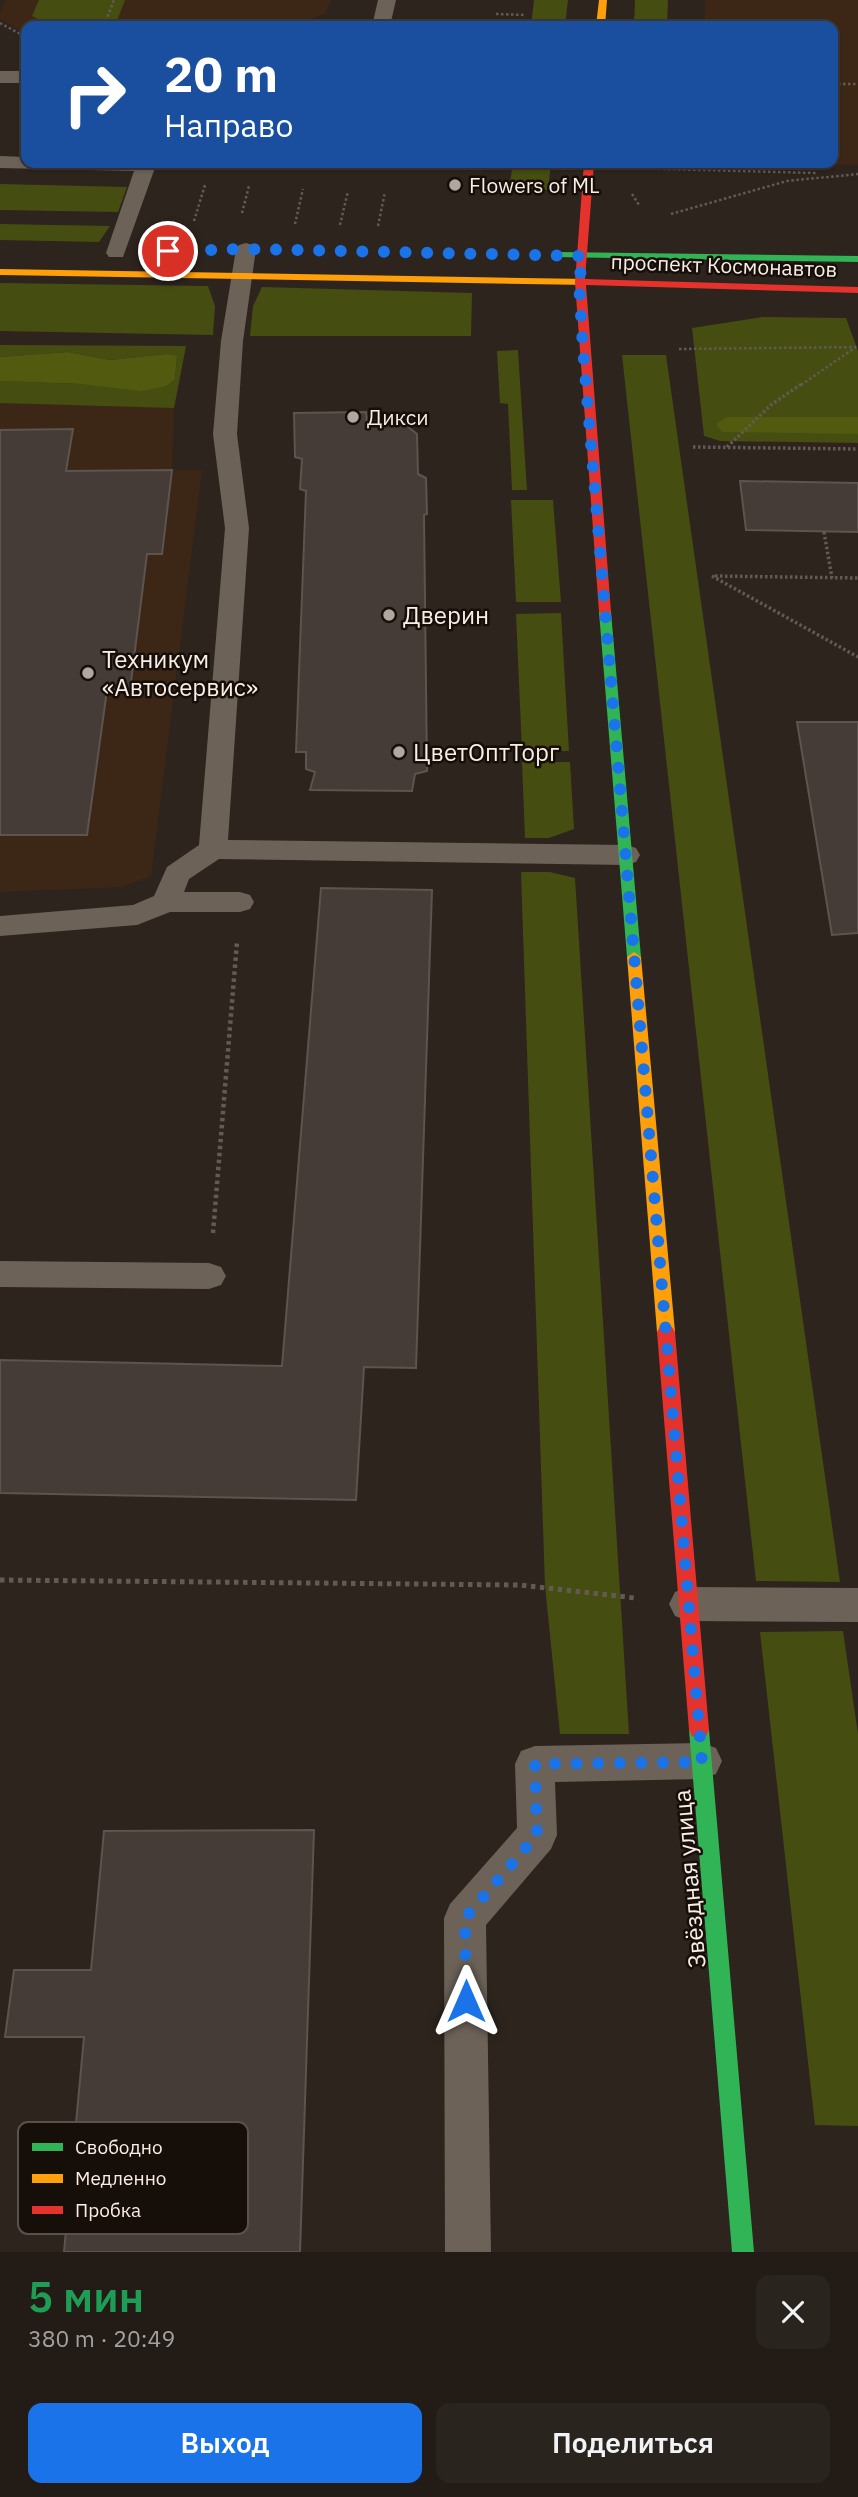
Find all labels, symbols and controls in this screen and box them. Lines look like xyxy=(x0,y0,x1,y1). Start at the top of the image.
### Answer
text: 20 m xyxy=(164,42,278,105)
icon: right xyxy=(49,49,140,140)
text: Направо xyxy=(164,104,293,146)
place label: Flowers of ML xyxy=(469,171,600,199)
marker: Flowers of ML xyxy=(447,177,463,193)
pin xyxy=(138,221,198,281)
icon: arrive xyxy=(149,232,187,270)
street label: проспект Космонавтов xyxy=(610,247,838,283)
place label: Дикси xyxy=(367,403,429,431)
marker: Дикси xyxy=(345,409,361,425)
place label: Дверин xyxy=(403,599,489,631)
marker: Дверин xyxy=(381,607,397,623)
place label: Техникум «Автосервис» xyxy=(102,643,258,703)
marker: Техникум «Автосервис» xyxy=(80,665,96,681)
place label: ЦветОптТорг xyxy=(413,736,559,768)
marker: ЦветОптТорг xyxy=(391,744,407,760)
street label: Звёздная улица xyxy=(665,1788,713,1970)
position arrow xyxy=(429,1964,503,2038)
legend xyxy=(18,2122,248,2234)
text: Свободно xyxy=(75,2135,163,2159)
text: Медленно xyxy=(75,2166,166,2190)
text: Пробка xyxy=(75,2198,141,2222)
text: 5 мин xyxy=(28,2269,144,2324)
button: close xyxy=(756,2275,830,2349)
text: 380 m · 20:49 xyxy=(28,2323,175,2353)
button: Выход xyxy=(28,2403,422,2483)
button: Поделиться xyxy=(436,2403,830,2483)

